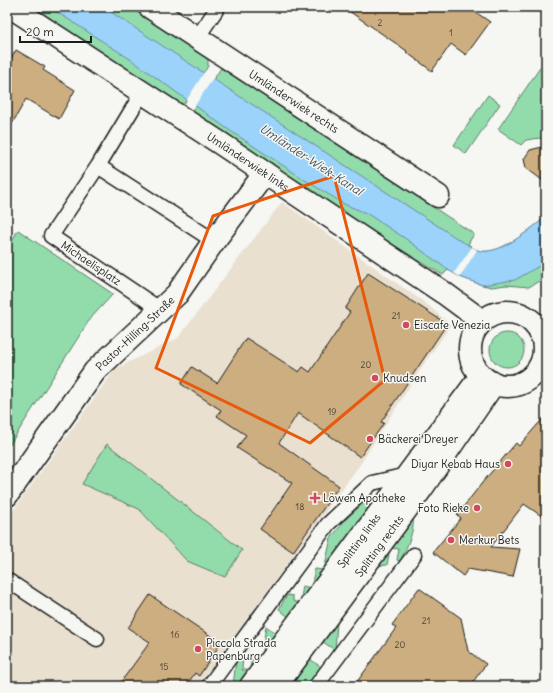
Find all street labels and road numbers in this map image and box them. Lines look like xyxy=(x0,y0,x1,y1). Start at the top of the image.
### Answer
street label: Umländerwiek rechts xyxy=(246,67,342,136)
street label: Umländerwiek links xyxy=(204,129,292,194)
street label: Michaelisplatz xyxy=(58,238,124,288)
street label: Pastor-Hilling-Straße xyxy=(93,293,177,374)
street label: Splitting links xyxy=(334,511,384,571)
street label: Splitting rechts xyxy=(352,512,407,580)

